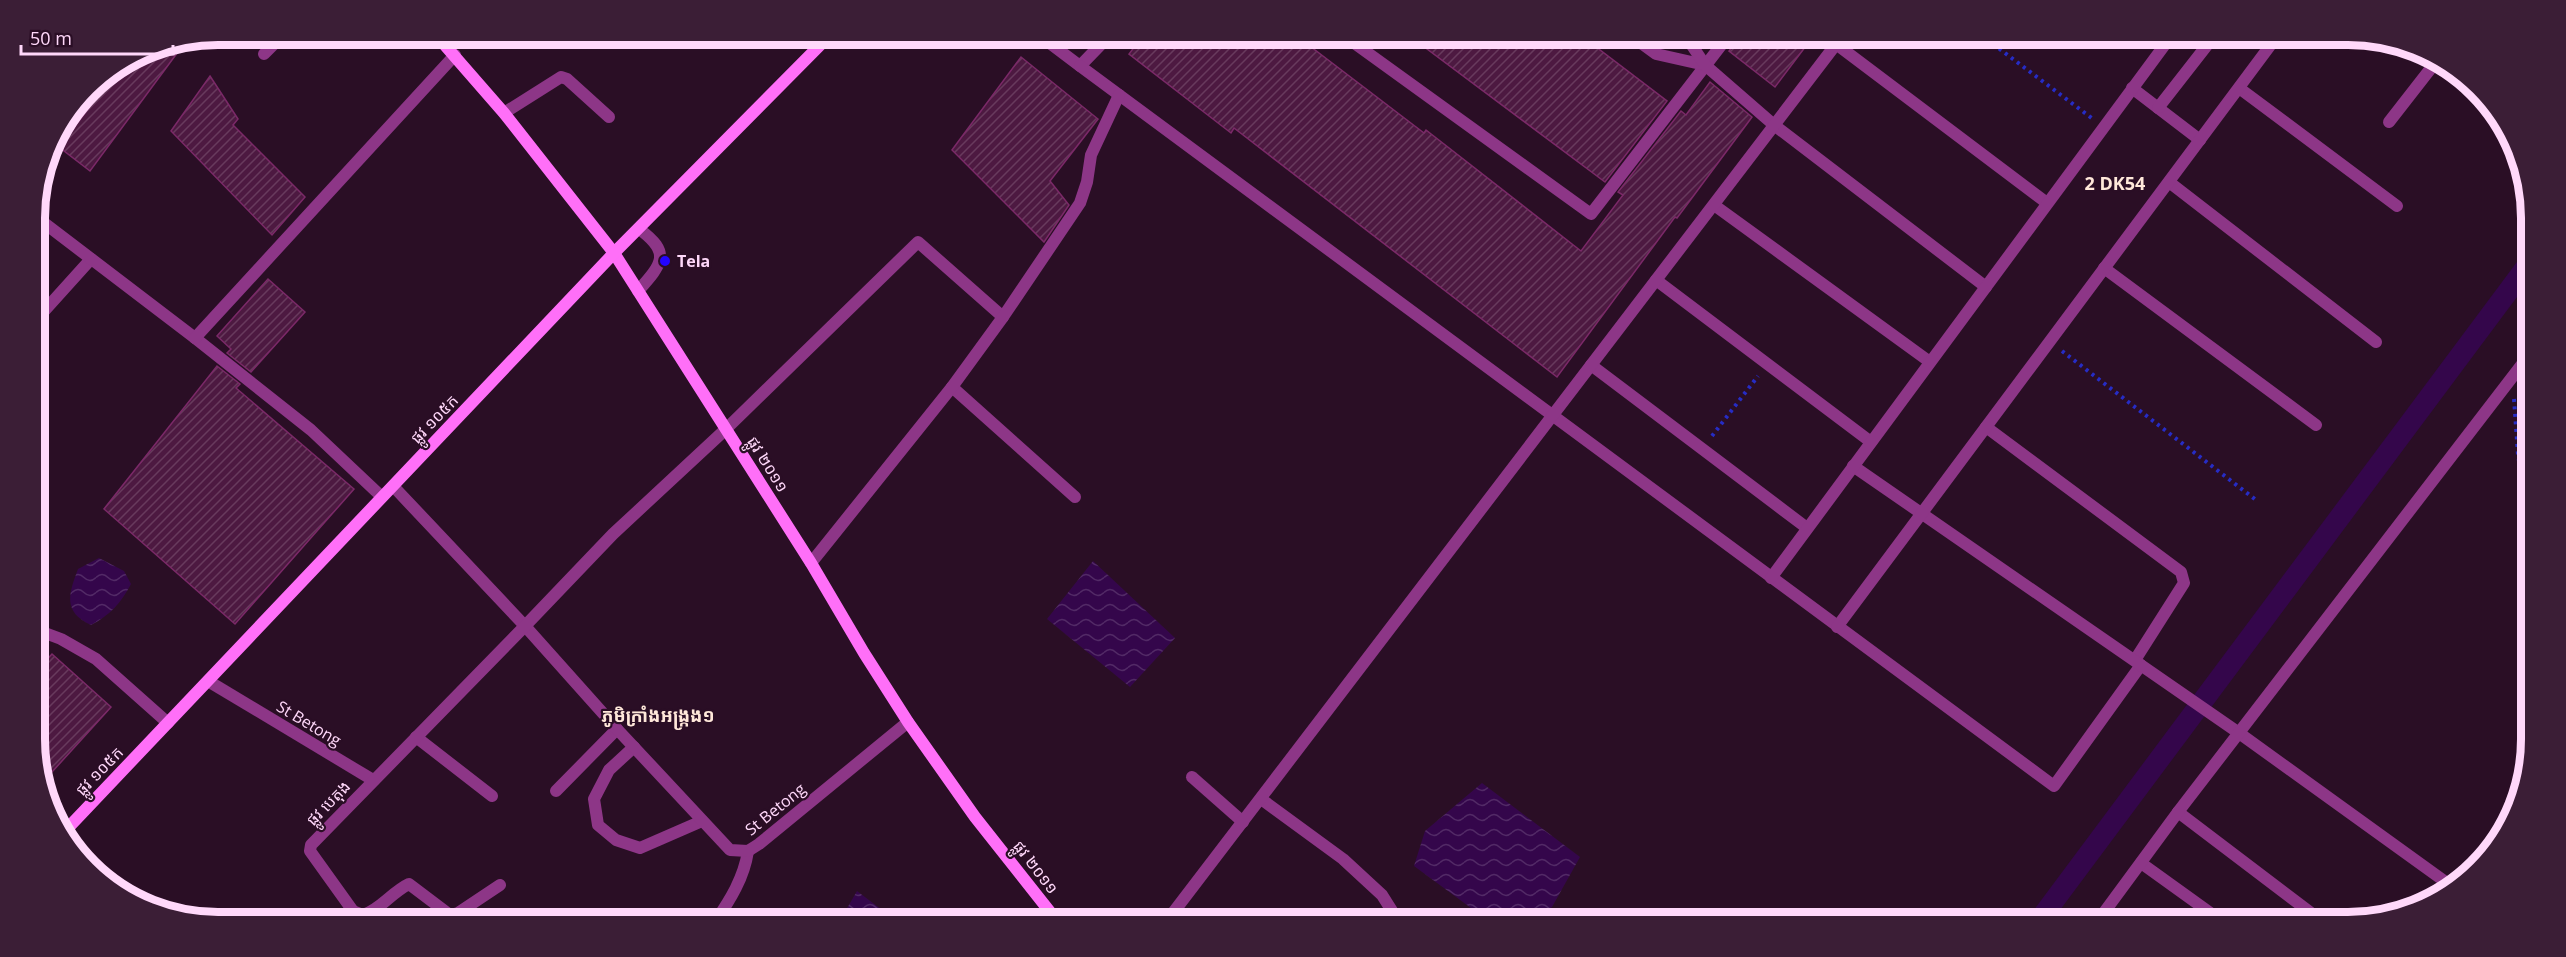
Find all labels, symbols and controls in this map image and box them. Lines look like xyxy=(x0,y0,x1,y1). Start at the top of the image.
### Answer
scale bar xyxy=(21,18,172,56)
text: 50 m xyxy=(30,26,72,50)
district label: 2 DK54 xyxy=(2085,171,2145,195)
place label: Tela xyxy=(677,250,710,272)
marker: Tela xyxy=(658,254,672,268)
street label: ផ្លូវ ១០៥ក xyxy=(405,390,466,451)
street label: ផ្លូវ ២០១១ xyxy=(739,432,794,498)
street label: St Betong xyxy=(273,695,346,751)
district label: ភូមិក្រាំងអង្រ្កង១ xyxy=(601,703,715,730)
street label: ផ្លូវ ១០៥ក xyxy=(70,742,131,803)
street label: ផ្លូវ បេតុង xyxy=(301,776,358,833)
street label: St Betong xyxy=(740,778,810,840)
street label: ផ្លូវ ២០១១ xyxy=(1005,836,1064,901)

